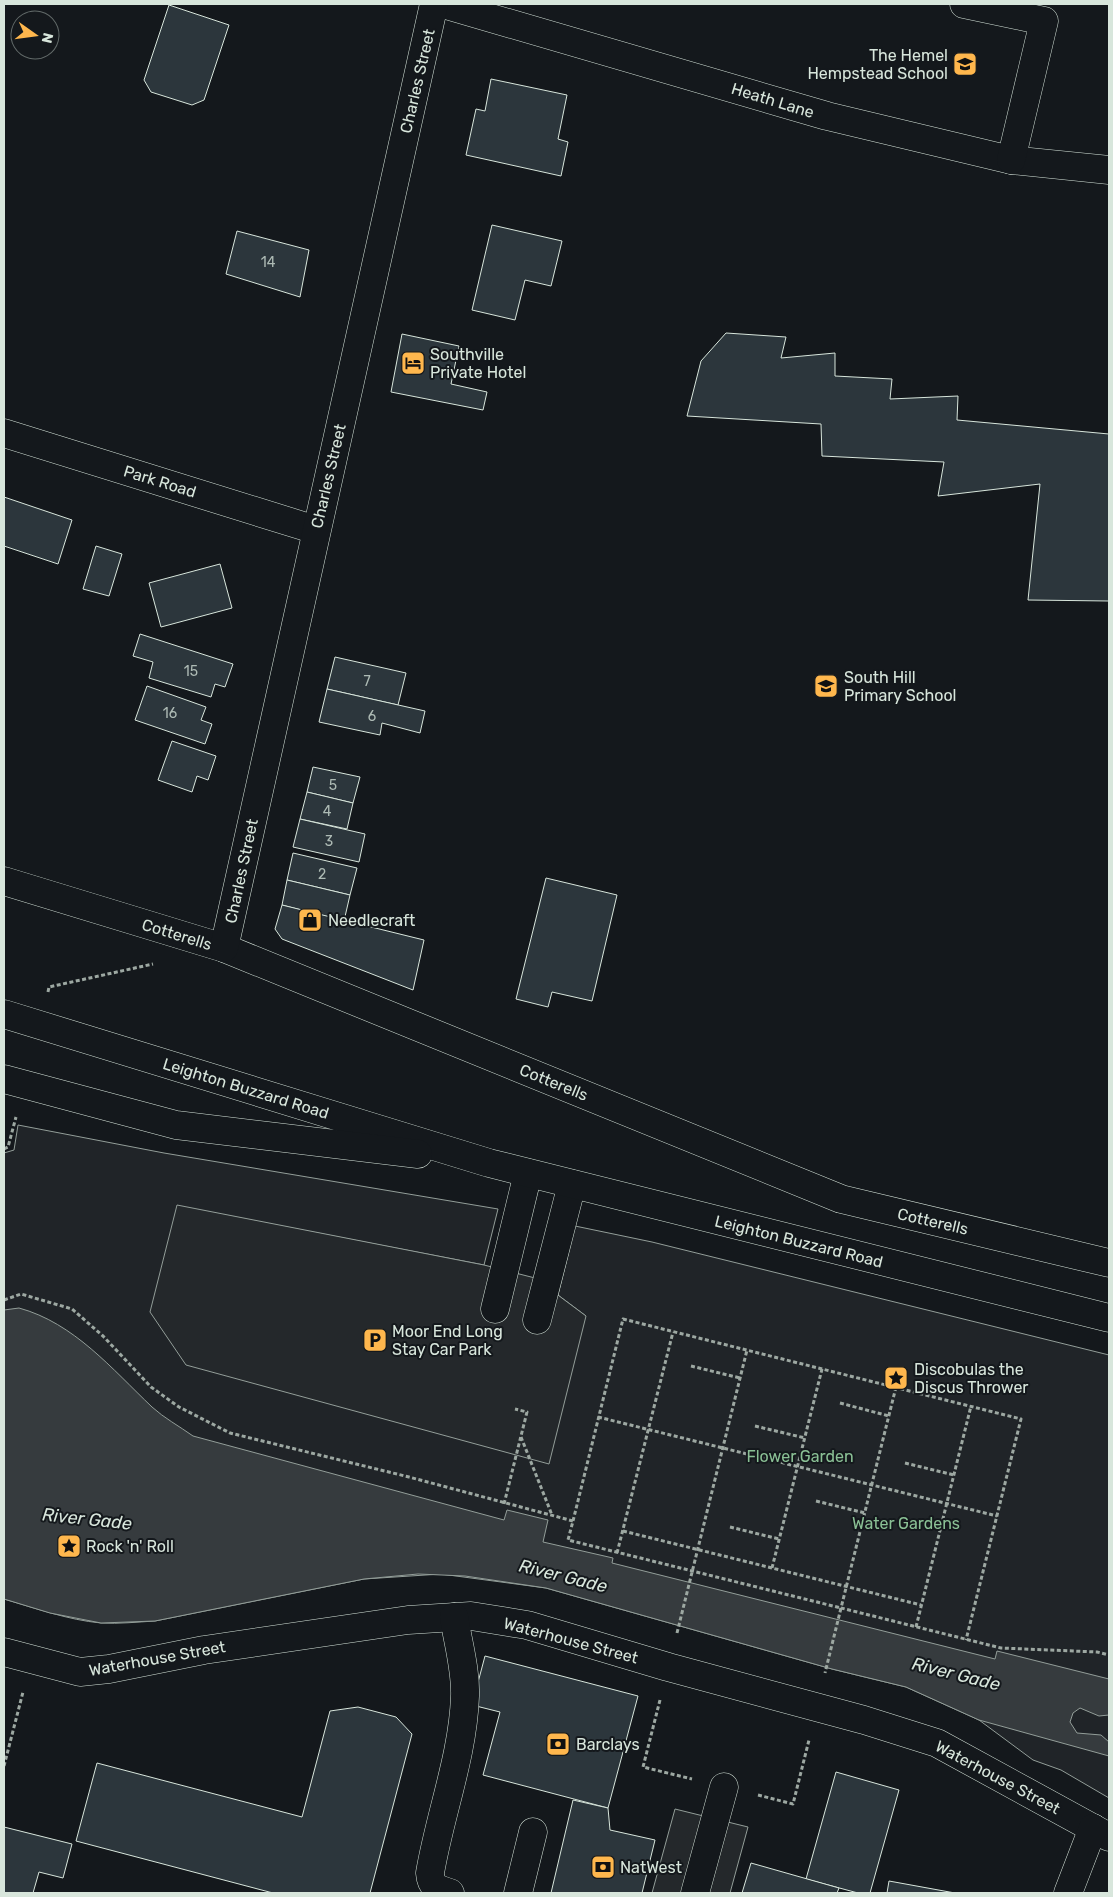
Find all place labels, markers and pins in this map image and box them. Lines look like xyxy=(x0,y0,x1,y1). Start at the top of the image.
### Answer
place label: The Hemel Hempstead School xyxy=(807,46,948,83)
school or university icon: The Hemel Hempstead School xyxy=(952,51,978,77)
place label: Southville Private Hotel xyxy=(430,345,526,382)
hotel icon: Southville Private Hotel xyxy=(400,350,426,376)
place label: South Hill Primary School xyxy=(844,668,956,705)
school or university icon: South Hill Primary School xyxy=(813,673,839,699)
shop icon: Needlecraft xyxy=(297,907,323,933)
place label: Needlecraft xyxy=(328,911,415,930)
place label: Moor End Long Stay Car Park xyxy=(392,1322,503,1359)
parking icon: Moor End Long Stay Car Park xyxy=(362,1327,388,1353)
place label: Discobulas the Discus Thrower xyxy=(914,1360,1028,1397)
place icon: Discobulas the Discus Thrower xyxy=(883,1365,909,1391)
place icon: Rock 'n' Roll xyxy=(56,1533,82,1559)
place label: Rock 'n' Roll xyxy=(86,1537,174,1556)
bank icon: Barclays xyxy=(545,1731,571,1757)
place label: Barclays xyxy=(576,1735,640,1754)
bank icon: NatWest xyxy=(590,1854,616,1880)
place label: NatWest xyxy=(620,1858,682,1877)

